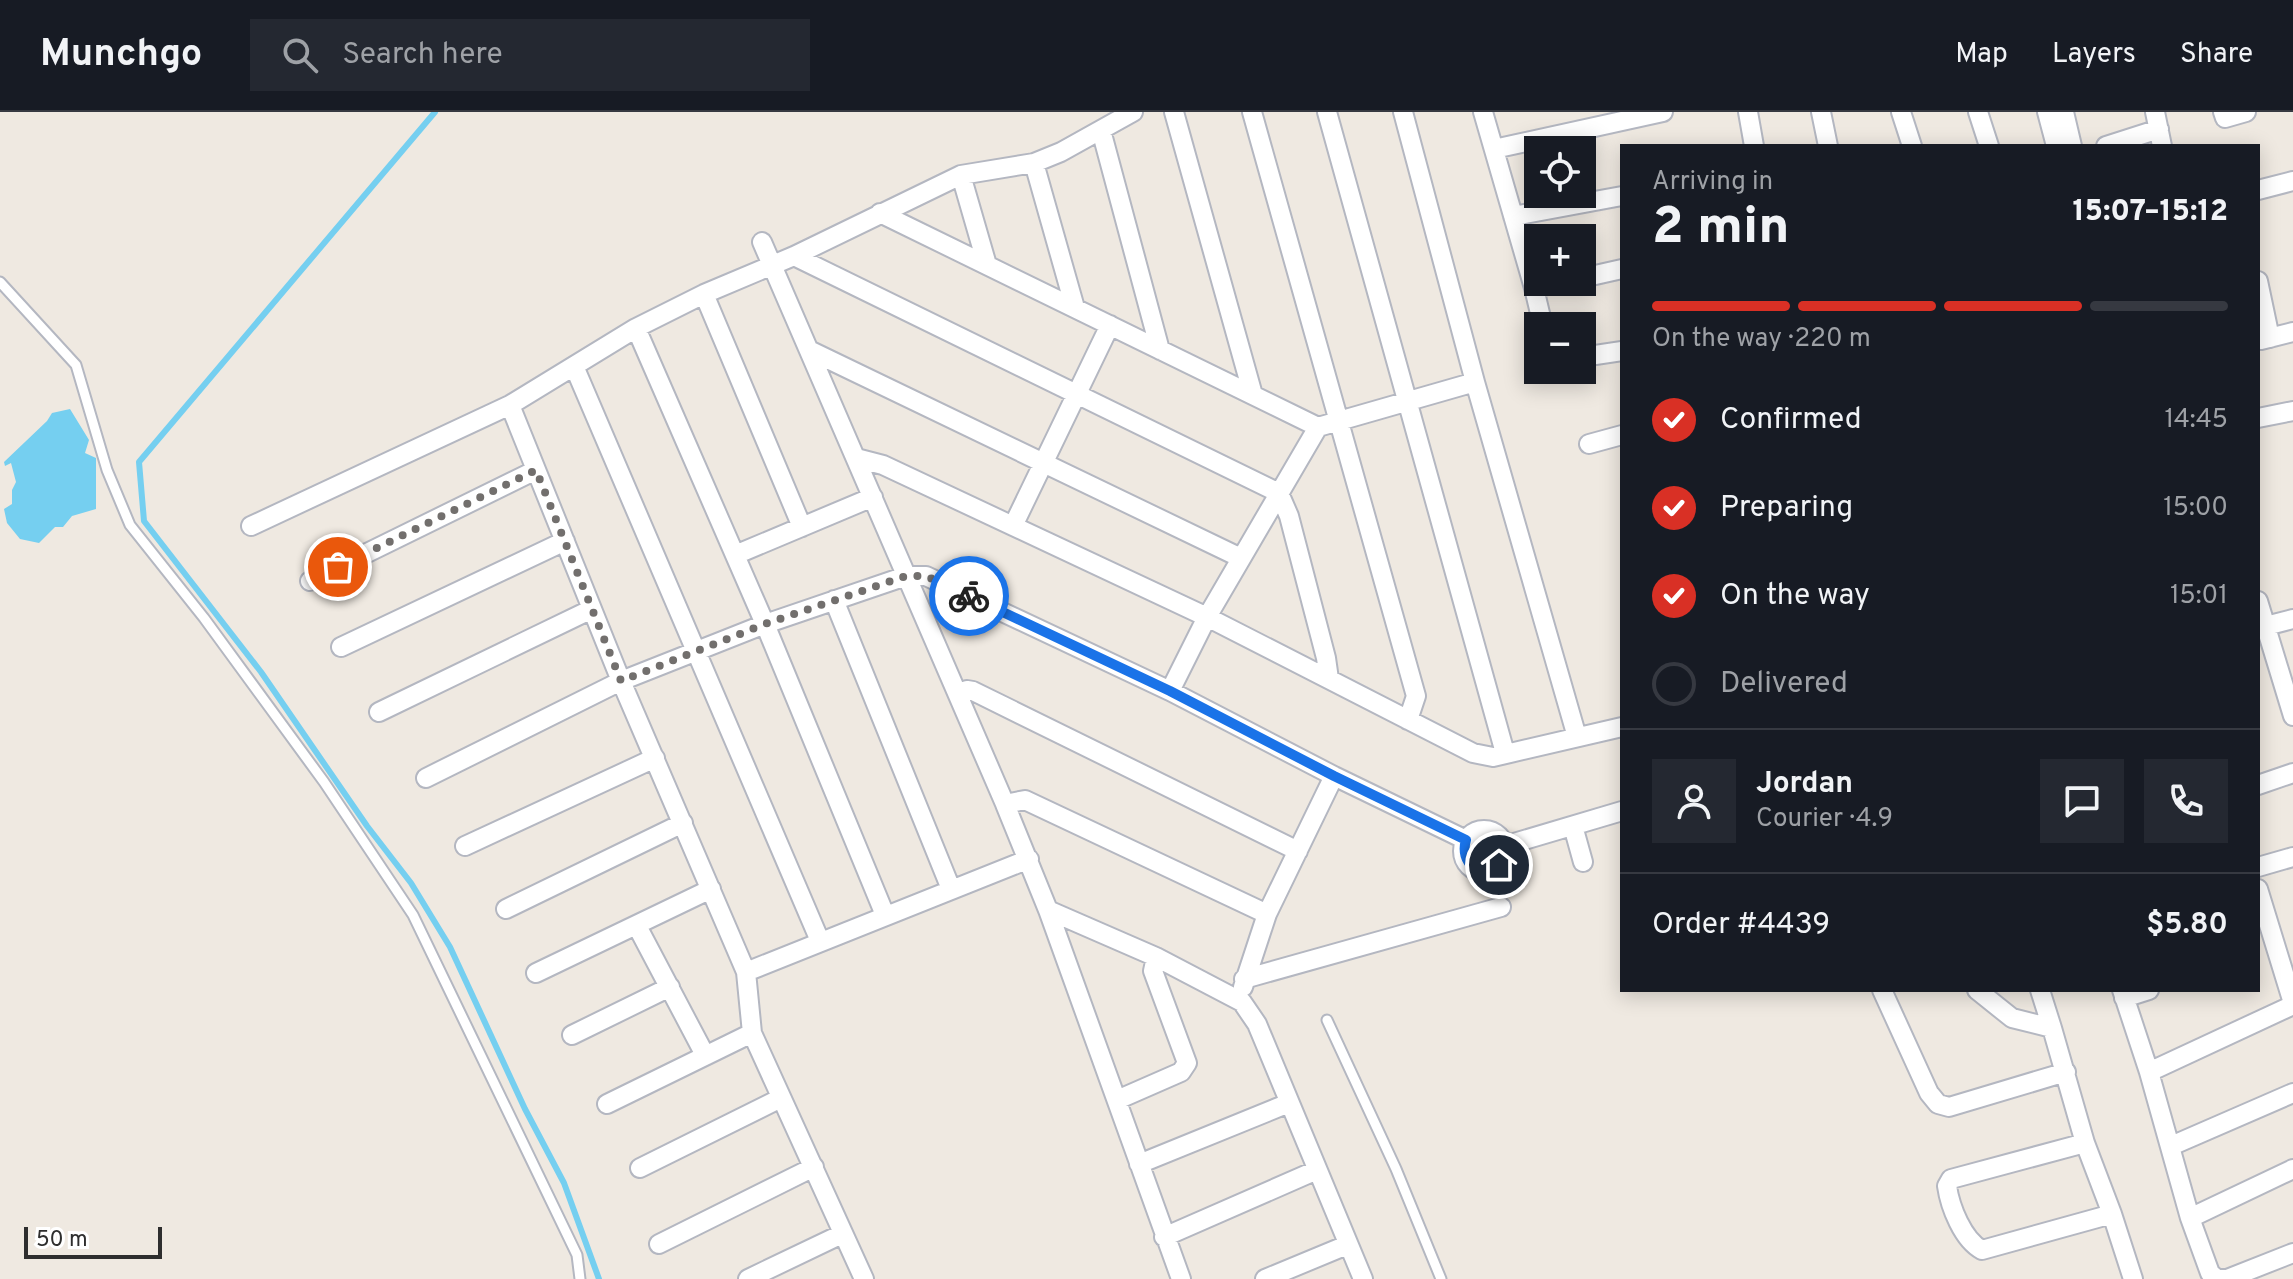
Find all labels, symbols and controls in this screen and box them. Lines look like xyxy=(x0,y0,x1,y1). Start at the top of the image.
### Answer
search box xyxy=(250,19,810,91)
text: Munchgo xyxy=(40,31,202,80)
icon: search xyxy=(278,33,322,77)
text: Search here xyxy=(342,37,503,74)
text: Map xyxy=(1955,37,2008,73)
text: Layers xyxy=(2052,37,2136,73)
text: Share xyxy=(2180,37,2253,73)
map controls xyxy=(1524,136,1596,384)
button: locate xyxy=(1524,136,1596,208)
text: Arriving in xyxy=(1652,166,1773,199)
text: 15:07–15:12 xyxy=(2072,194,2228,231)
text: 2 min xyxy=(1652,196,1790,262)
button: + xyxy=(1524,224,1596,296)
button: − xyxy=(1524,312,1596,384)
text: On the way · 220 m xyxy=(1652,323,1871,356)
icon: check xyxy=(1652,398,1696,442)
text: Confirmed xyxy=(1720,402,1862,439)
text: 14:45 xyxy=(2165,404,2228,437)
icon: check xyxy=(1652,486,1696,530)
text: Preparing xyxy=(1720,490,1853,527)
text: 15:00 xyxy=(2163,492,2228,525)
pin xyxy=(304,533,372,601)
icon: bag xyxy=(316,545,360,589)
courier xyxy=(929,556,1009,636)
icon: bike xyxy=(947,574,991,618)
icon: check xyxy=(1652,574,1696,618)
text: On the way xyxy=(1720,578,1870,615)
text: 15:01 xyxy=(2170,580,2228,613)
text: Delivered xyxy=(1720,666,1848,703)
button: person xyxy=(1652,759,1736,843)
button: chat xyxy=(2040,759,2124,843)
button: phone xyxy=(2144,759,2228,843)
text: Jordan xyxy=(1756,766,1853,803)
text: Courier · 4.9 xyxy=(1756,803,1893,836)
pin xyxy=(1465,831,1533,899)
icon: home xyxy=(1477,843,1521,887)
text: Order #4439 xyxy=(1652,907,1830,944)
text: $5.80 xyxy=(2146,907,2228,944)
scale bar xyxy=(24,1223,162,1259)
text: 50 m xyxy=(36,1227,88,1254)

